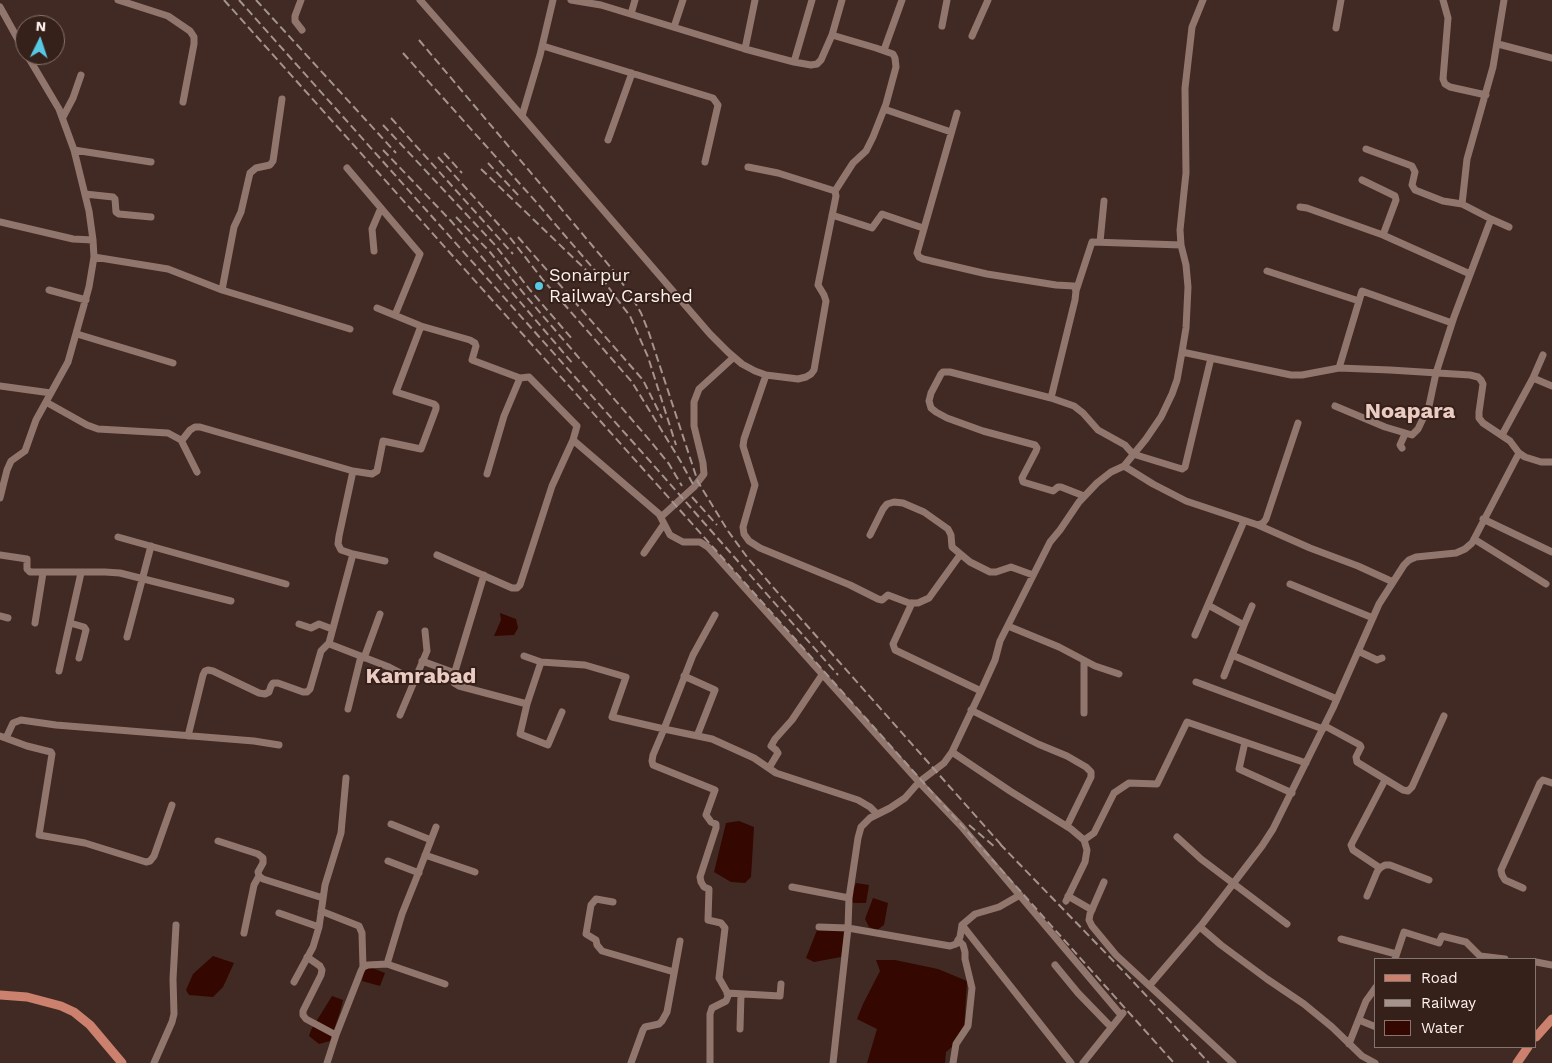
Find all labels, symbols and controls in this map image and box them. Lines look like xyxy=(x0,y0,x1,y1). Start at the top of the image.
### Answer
north arrow xyxy=(15,15,65,65)
text: N xyxy=(35,18,47,34)
place label: Sonarpur Railway Carshed xyxy=(549,265,693,308)
marker: Sonarpur Railway Carshed xyxy=(533,280,545,292)
district label: Noapara xyxy=(1365,399,1455,425)
district label: Kamrabad xyxy=(366,664,476,690)
legend xyxy=(1374,958,1537,1048)
text: Road xyxy=(1421,969,1458,987)
text: Railway xyxy=(1421,994,1476,1012)
text: Water xyxy=(1421,1019,1464,1037)

